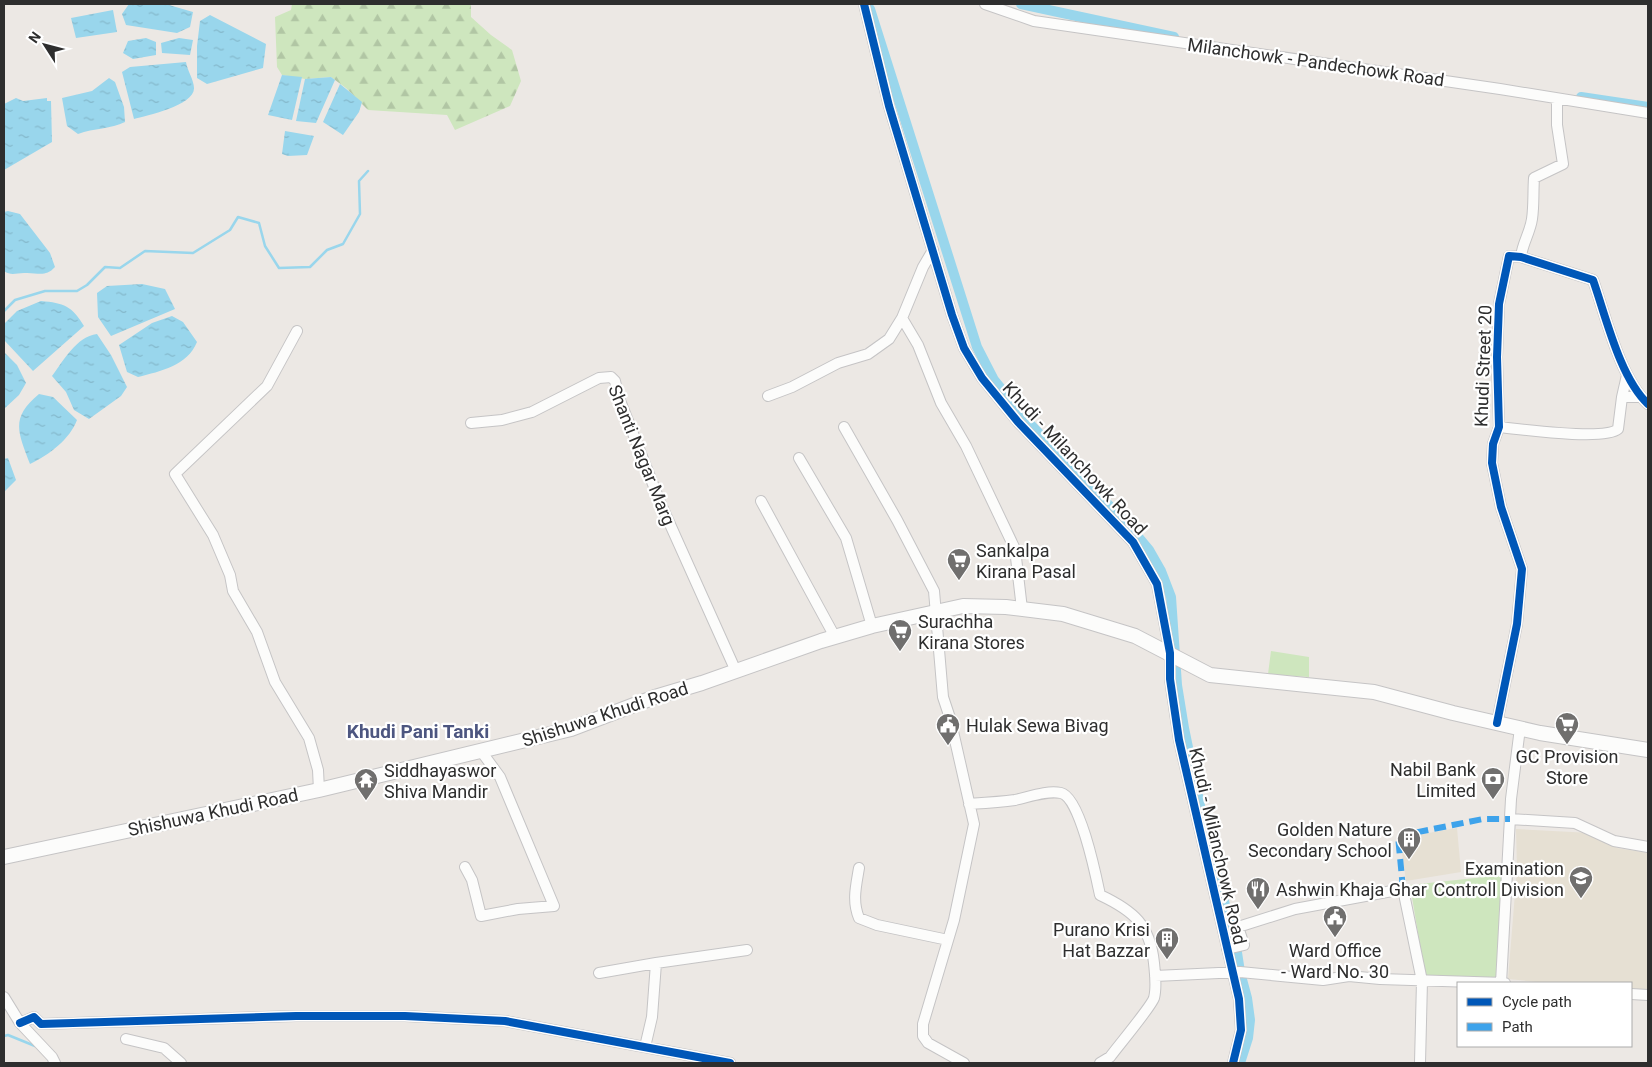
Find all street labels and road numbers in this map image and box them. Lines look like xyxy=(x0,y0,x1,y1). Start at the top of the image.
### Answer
street label: Milanchowk - Pandechowk Road xyxy=(1186,34,1446,90)
street label: Khudi Street 20 xyxy=(1470,305,1496,427)
street label: Khudi - Milanchowk Road xyxy=(999,377,1151,539)
street label: Shanti Nagar Marg xyxy=(604,382,680,528)
street label: Shishuwa Khudi Road xyxy=(519,677,691,751)
street label: Khudi - Milanchowk Road xyxy=(1185,745,1251,947)
street label: Shishuwa Khudi Road xyxy=(126,784,300,840)

